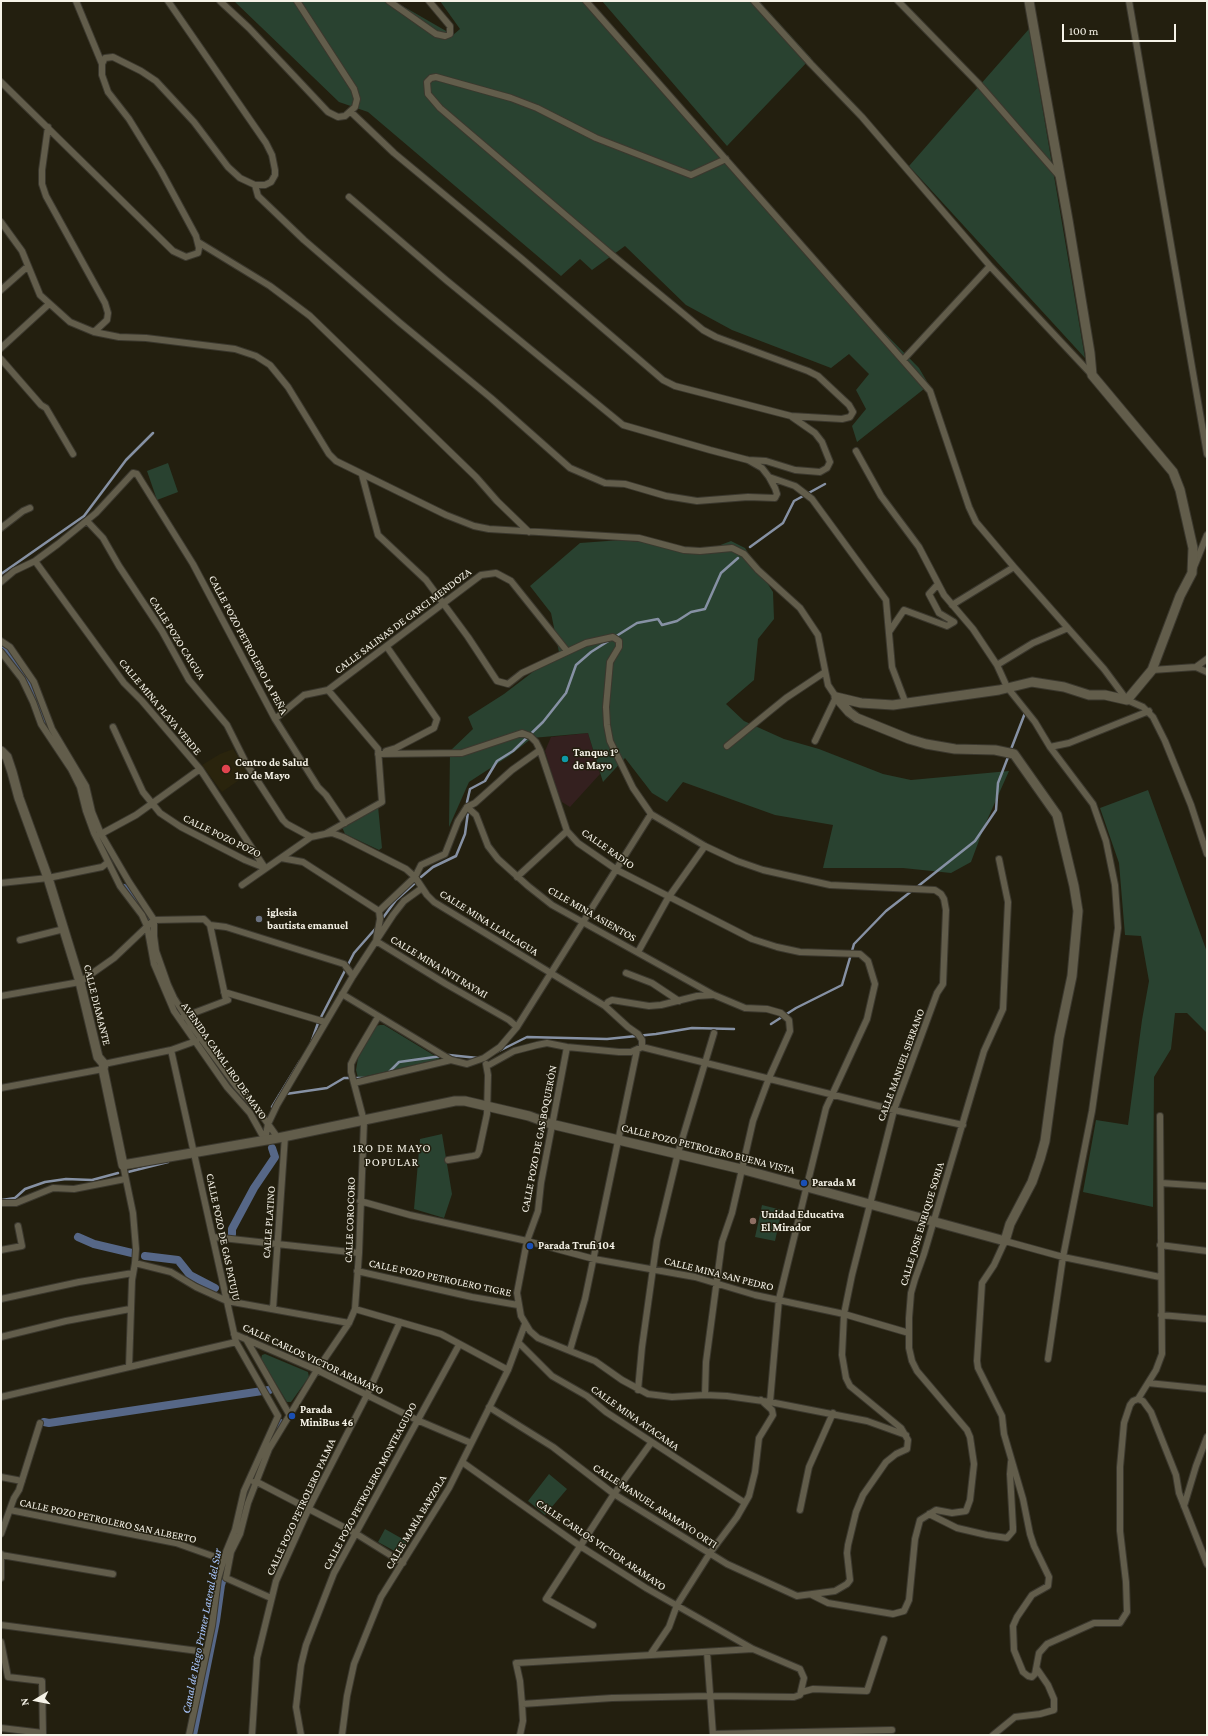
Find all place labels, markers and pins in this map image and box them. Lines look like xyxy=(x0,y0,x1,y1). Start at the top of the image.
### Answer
place label: Tanque 1° de Mayo xyxy=(573,746,618,772)
marker: Tanque 1° de Mayo xyxy=(560,754,570,764)
place label: Centro de Salud 1ro de Mayo xyxy=(235,756,309,782)
marker: Centro de Salud 1ro de Mayo xyxy=(220,763,232,775)
place label: iglesia bautista emanuel xyxy=(267,906,348,932)
marker: iglesia bautista emanuel xyxy=(254,914,264,924)
place label: Parada M xyxy=(812,1176,856,1190)
marker: Parada M xyxy=(799,1178,809,1188)
place label: Unidad Educativa El Mirador xyxy=(761,1208,844,1234)
marker: Unidad Educativa El Mirador xyxy=(748,1216,758,1226)
place label: Parada Trufi 104 xyxy=(538,1239,615,1253)
marker: Parada Trufi 104 xyxy=(525,1241,535,1251)
place label: Parada MiniBus 46 xyxy=(300,1403,354,1429)
marker: Parada MiniBus 46 xyxy=(287,1411,297,1421)

